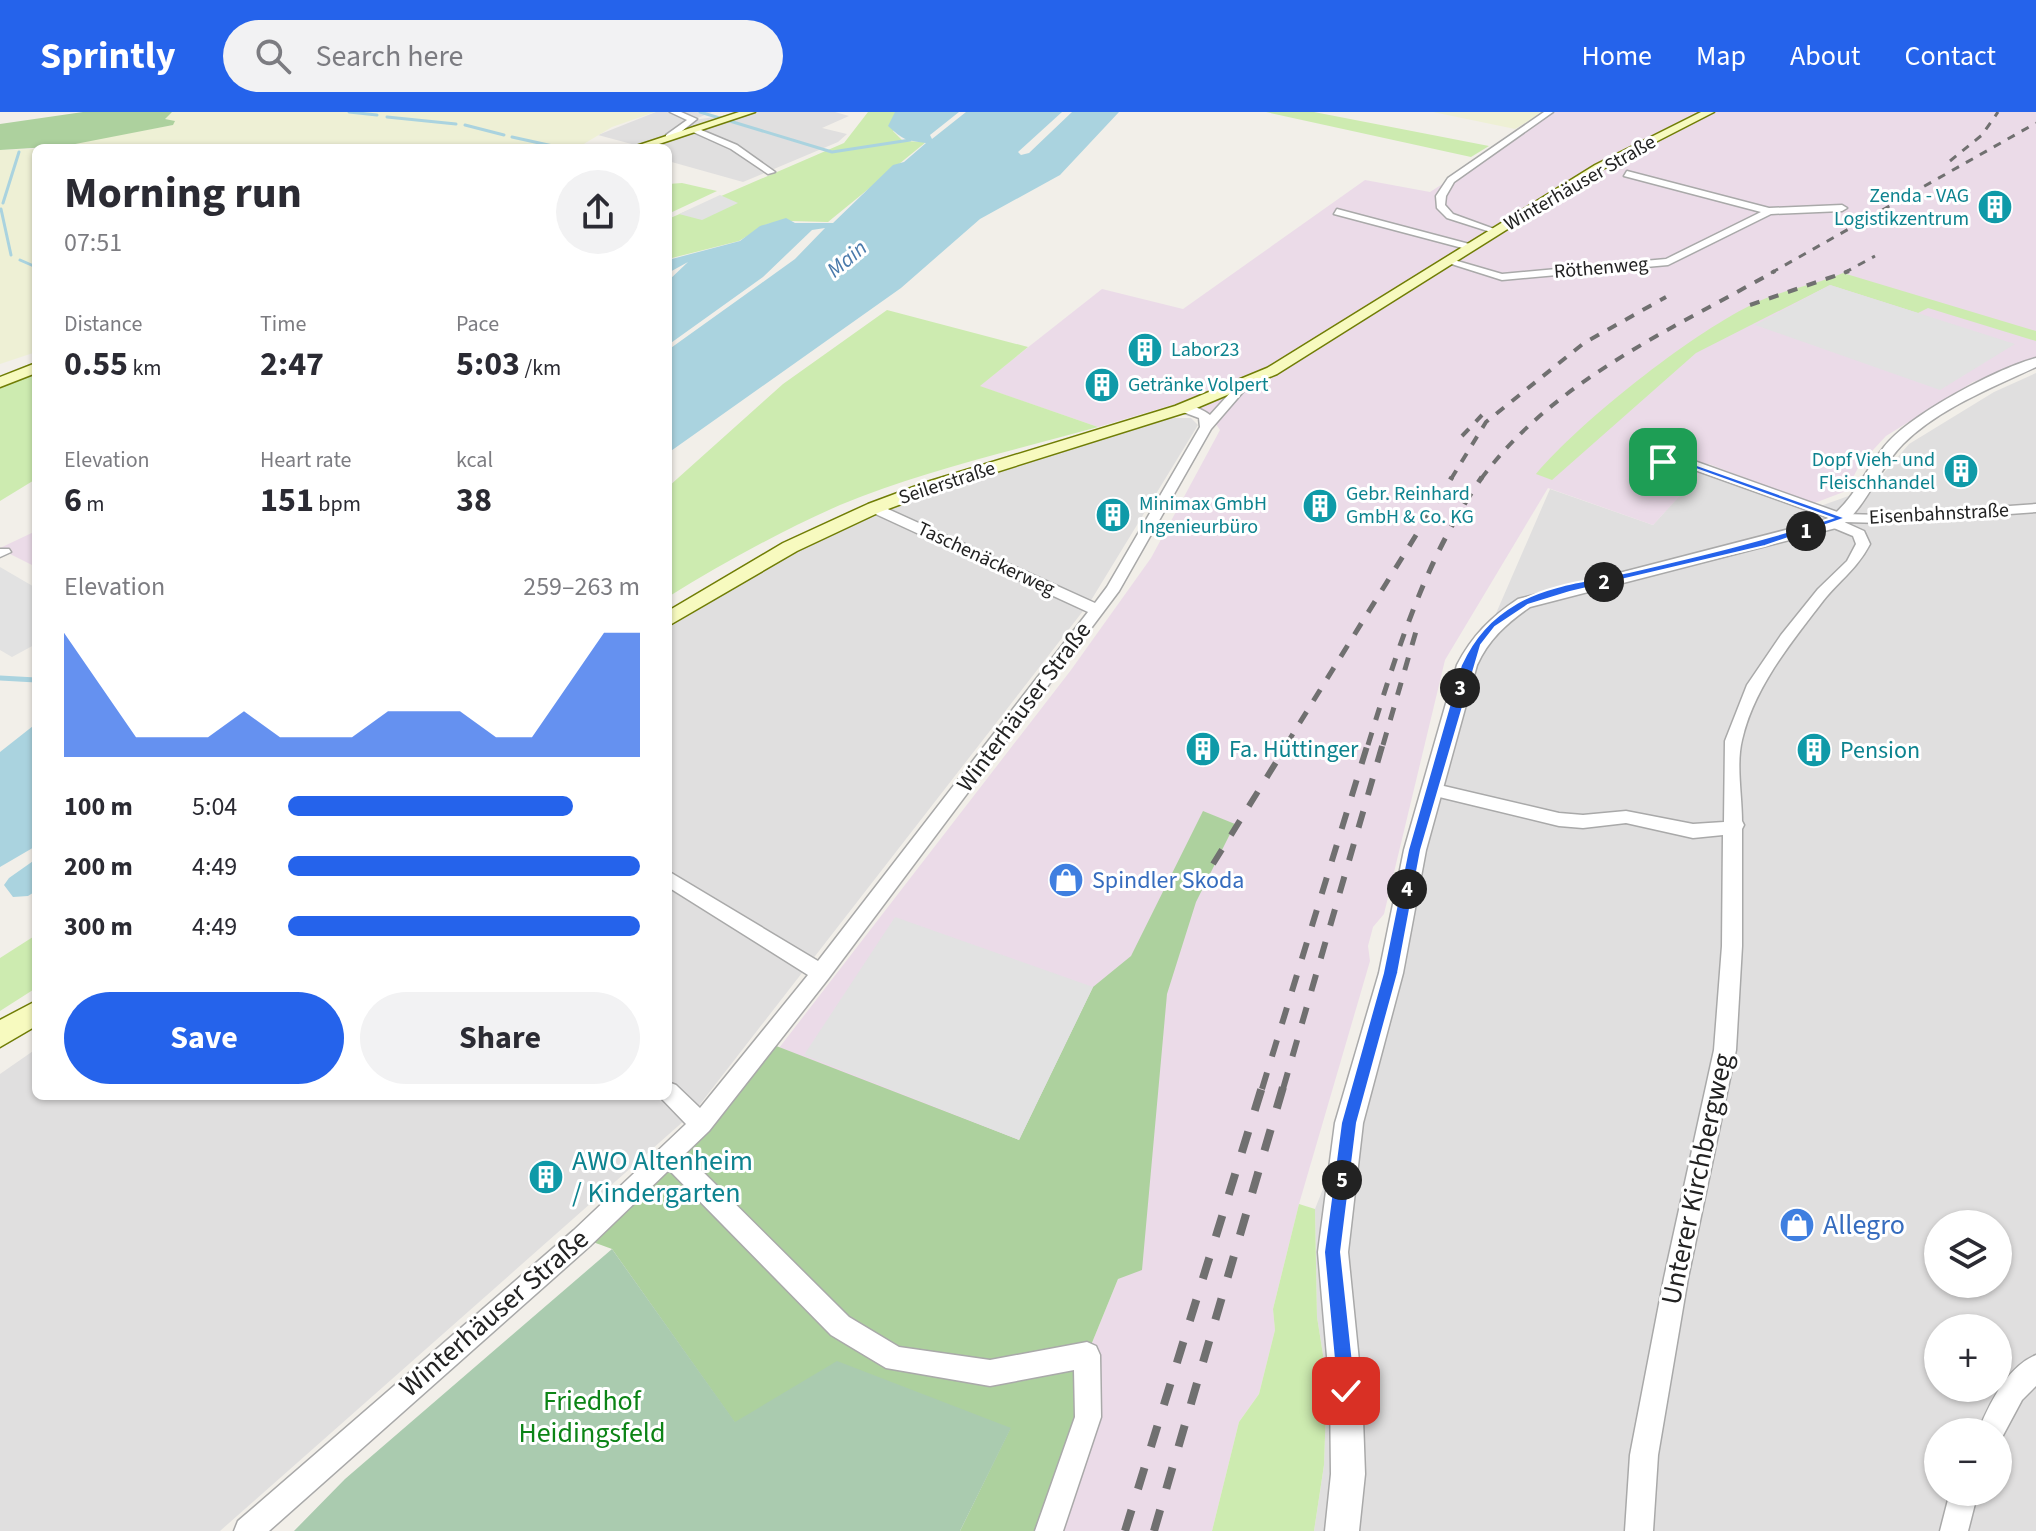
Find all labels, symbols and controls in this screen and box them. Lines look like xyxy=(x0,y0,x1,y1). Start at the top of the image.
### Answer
search box xyxy=(223,20,783,92)
text: Sprintly xyxy=(40,29,175,83)
icon: search xyxy=(251,34,295,78)
text: Search here xyxy=(315,35,463,78)
text: Home xyxy=(1581,36,1652,76)
text: Map xyxy=(1696,36,1746,76)
text: About xyxy=(1790,36,1861,76)
text: Contact xyxy=(1905,36,1996,76)
street label: Winterhäuser Straße xyxy=(1499,128,1661,238)
text: Morning run xyxy=(64,162,302,225)
button: share xyxy=(556,170,640,254)
place label: Zenda - VAG Logistikzentrum xyxy=(1834,182,1969,233)
building icon: Zenda - VAG Logistikzentrum xyxy=(1976,188,2014,226)
text: 07:51 xyxy=(64,224,122,261)
water label: Main xyxy=(820,233,874,285)
street label: Röthenweg xyxy=(1553,250,1649,286)
text: Distance xyxy=(64,308,142,340)
text: Time xyxy=(260,308,306,340)
text: Pace xyxy=(456,308,499,340)
building icon: Labor23 xyxy=(1126,331,1164,369)
place label: Labor23 xyxy=(1171,336,1240,364)
text: 0.55 xyxy=(64,340,128,389)
text: 2:47 xyxy=(260,340,324,389)
text: 5:03 xyxy=(456,340,520,389)
text: km xyxy=(128,352,162,384)
text: /km xyxy=(520,352,561,384)
building icon: Getränke Volpert xyxy=(1083,366,1121,404)
place label: Getränke Volpert xyxy=(1128,371,1269,399)
pin xyxy=(1629,428,1697,496)
icon: arrive xyxy=(1641,440,1685,484)
text: Elevation xyxy=(64,444,150,476)
text: Heart rate xyxy=(260,444,351,476)
text: kcal xyxy=(456,444,493,476)
place label: Dopf Vieh- und Fleischhandel xyxy=(1812,446,1935,497)
building icon: Dopf Vieh- und Fleischhandel xyxy=(1942,452,1980,490)
street label: Seilerstraße xyxy=(895,454,999,512)
text: 6 xyxy=(64,476,82,525)
text: 151 xyxy=(260,476,314,525)
text: 38 xyxy=(456,476,492,525)
place label: Gebr. Reinhard GmbH & Co. KG xyxy=(1346,480,1474,531)
building icon: Gebr. Reinhard GmbH & Co. KG xyxy=(1301,487,1339,525)
text: m xyxy=(82,488,105,520)
text: bpm xyxy=(314,488,361,520)
place label: Minimax GmbH Ingenieurbüro xyxy=(1139,490,1267,541)
building icon: Minimax GmbH Ingenieurbüro xyxy=(1094,496,1132,534)
street label: Eisenbahnstraße xyxy=(1868,496,2010,532)
pin: 1 xyxy=(1786,511,1826,551)
street label: Taschenäckerweg xyxy=(913,515,1059,603)
text: 1 xyxy=(1800,515,1812,547)
pin: 2 xyxy=(1584,562,1624,602)
text: 2 xyxy=(1598,566,1610,598)
text: Elevation xyxy=(64,568,165,605)
text: 259–263 m xyxy=(523,568,640,605)
street label: Winterhäuser Straße xyxy=(948,615,1100,799)
pin: 3 xyxy=(1440,668,1480,708)
text: 3 xyxy=(1454,672,1466,704)
building icon: Fa. Hüttinger xyxy=(1184,730,1222,768)
building icon: Pension xyxy=(1795,731,1833,769)
place label: Fa. Hüttinger xyxy=(1229,732,1359,767)
place label: Pension xyxy=(1840,733,1920,768)
text: 100 m xyxy=(64,788,133,825)
text: 5:04 xyxy=(192,788,237,825)
text: 200 m xyxy=(64,848,133,885)
text: 4:49 xyxy=(192,848,237,885)
shop icon: Spindler Skoda xyxy=(1047,861,1085,899)
place label: Spindler Skoda xyxy=(1092,863,1244,898)
pin: 4 xyxy=(1387,869,1427,909)
text: 4 xyxy=(1401,873,1413,905)
text: 300 m xyxy=(64,908,133,945)
text: 4:49 xyxy=(192,908,237,945)
button: Save xyxy=(64,992,344,1084)
button: Share xyxy=(360,992,640,1084)
street label: Unterer Kirchbergweg xyxy=(1651,1050,1743,1308)
place label: AWO Altenheim / Kindergarten xyxy=(572,1141,753,1213)
building icon: AWO Altenheim / Kindergarten xyxy=(527,1158,565,1196)
pin: 5 xyxy=(1322,1160,1362,1200)
text: 5 xyxy=(1336,1164,1348,1196)
place label: Allegro xyxy=(1823,1205,1905,1245)
shop icon: Allegro xyxy=(1778,1206,1816,1244)
map controls xyxy=(1924,1210,2012,1506)
button: layers xyxy=(1924,1210,2012,1298)
street label: Winterhäuser Straße xyxy=(391,1219,597,1407)
button: + xyxy=(1924,1314,2012,1402)
pin xyxy=(1312,1357,1380,1425)
icon: check xyxy=(1324,1369,1368,1413)
park label: Friedhof Heidingsfeld xyxy=(518,1381,666,1453)
button: − xyxy=(1924,1418,2012,1506)

